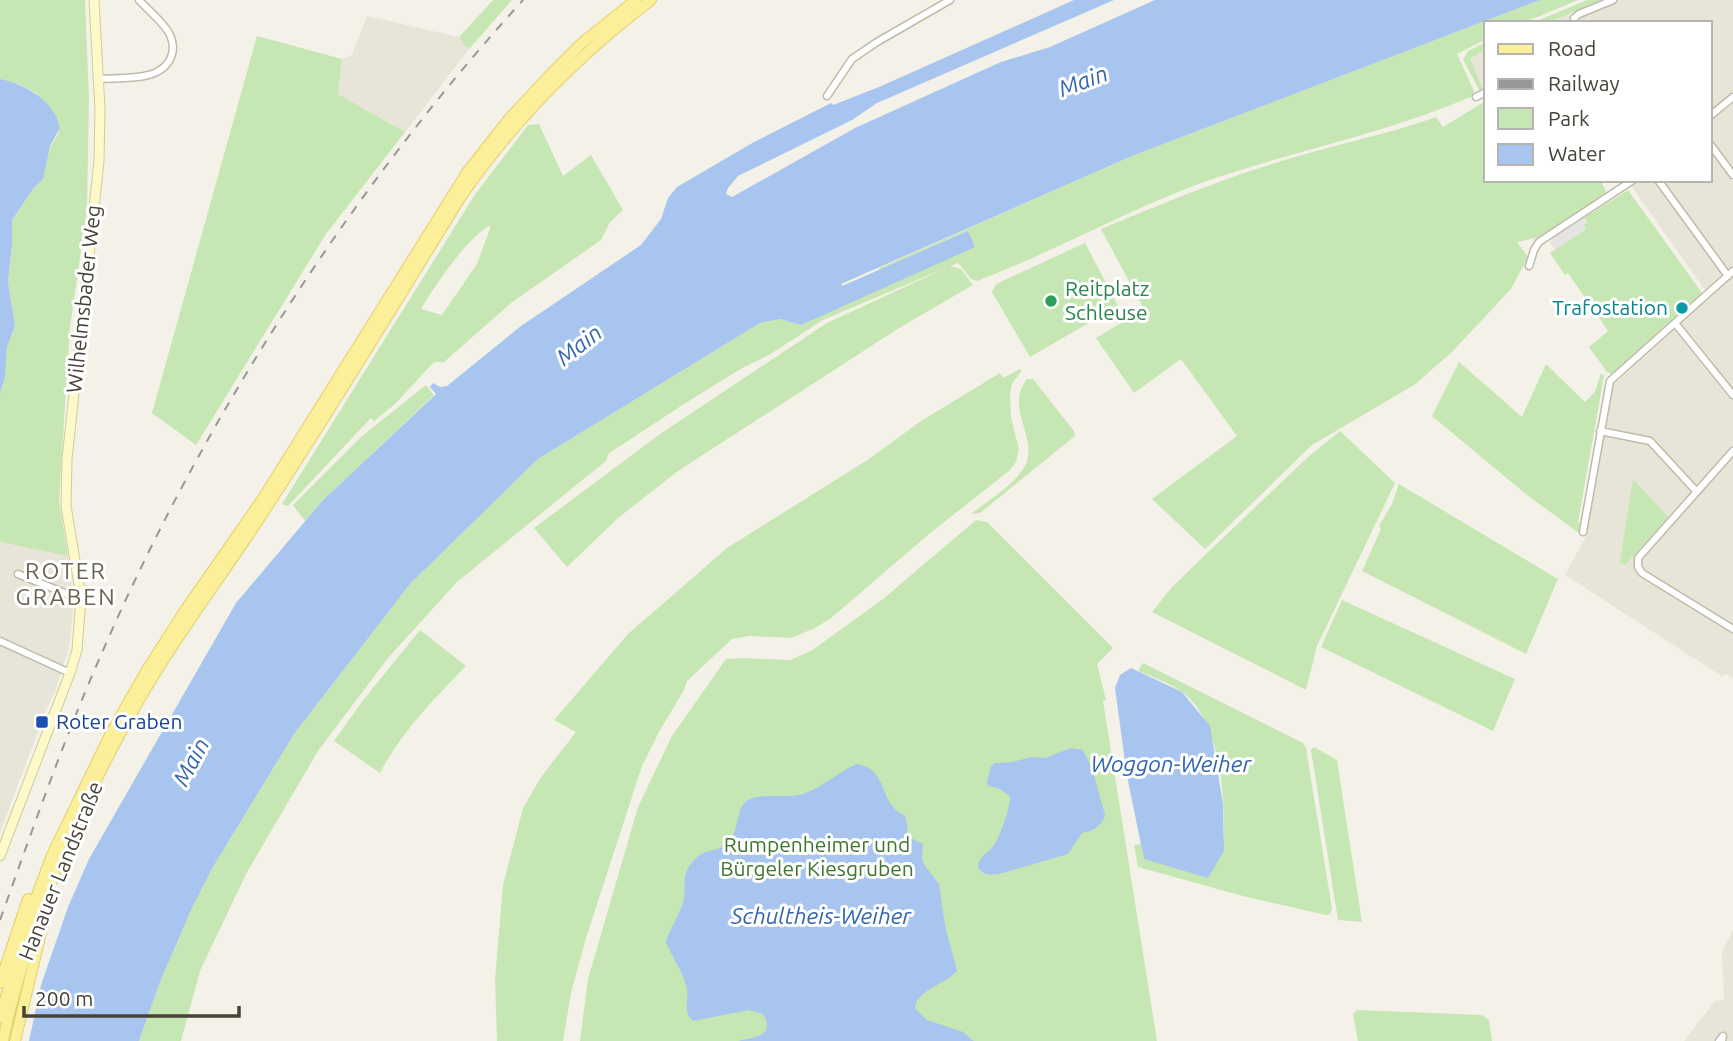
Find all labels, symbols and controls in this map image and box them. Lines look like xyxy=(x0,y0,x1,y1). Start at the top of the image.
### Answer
legend xyxy=(1484,21,1712,182)
text: Road xyxy=(1548,36,1596,60)
water label: Main xyxy=(1055,60,1111,101)
text: Railway xyxy=(1548,71,1620,95)
text: Park xyxy=(1548,106,1590,130)
text: Water xyxy=(1548,141,1606,165)
street label: Wilhelmsbader Weg xyxy=(61,204,105,394)
place label: Reitplatz Schleuse xyxy=(1065,276,1150,324)
marker: Reitplatz Schleuse xyxy=(1043,293,1059,309)
place label: Trafostation xyxy=(1552,295,1668,319)
marker: Trafostation xyxy=(1674,300,1690,316)
water label: Main xyxy=(551,319,606,370)
district label: ROTER GRABEN xyxy=(15,558,117,609)
place label: Roter Graben xyxy=(56,709,182,733)
marker: Roter Graben xyxy=(34,714,50,730)
water label: Main xyxy=(168,734,213,790)
water label: Woggon-Weiher xyxy=(1091,751,1252,776)
street label: Hanauer Landstraße xyxy=(13,778,107,964)
park label: Rumpenheimer und Bürgeler Kiesgruben xyxy=(720,832,914,880)
water label: Schultheis-Weiher xyxy=(730,903,912,928)
scale bar xyxy=(24,974,240,1018)
text: 200 m xyxy=(35,986,93,1010)

